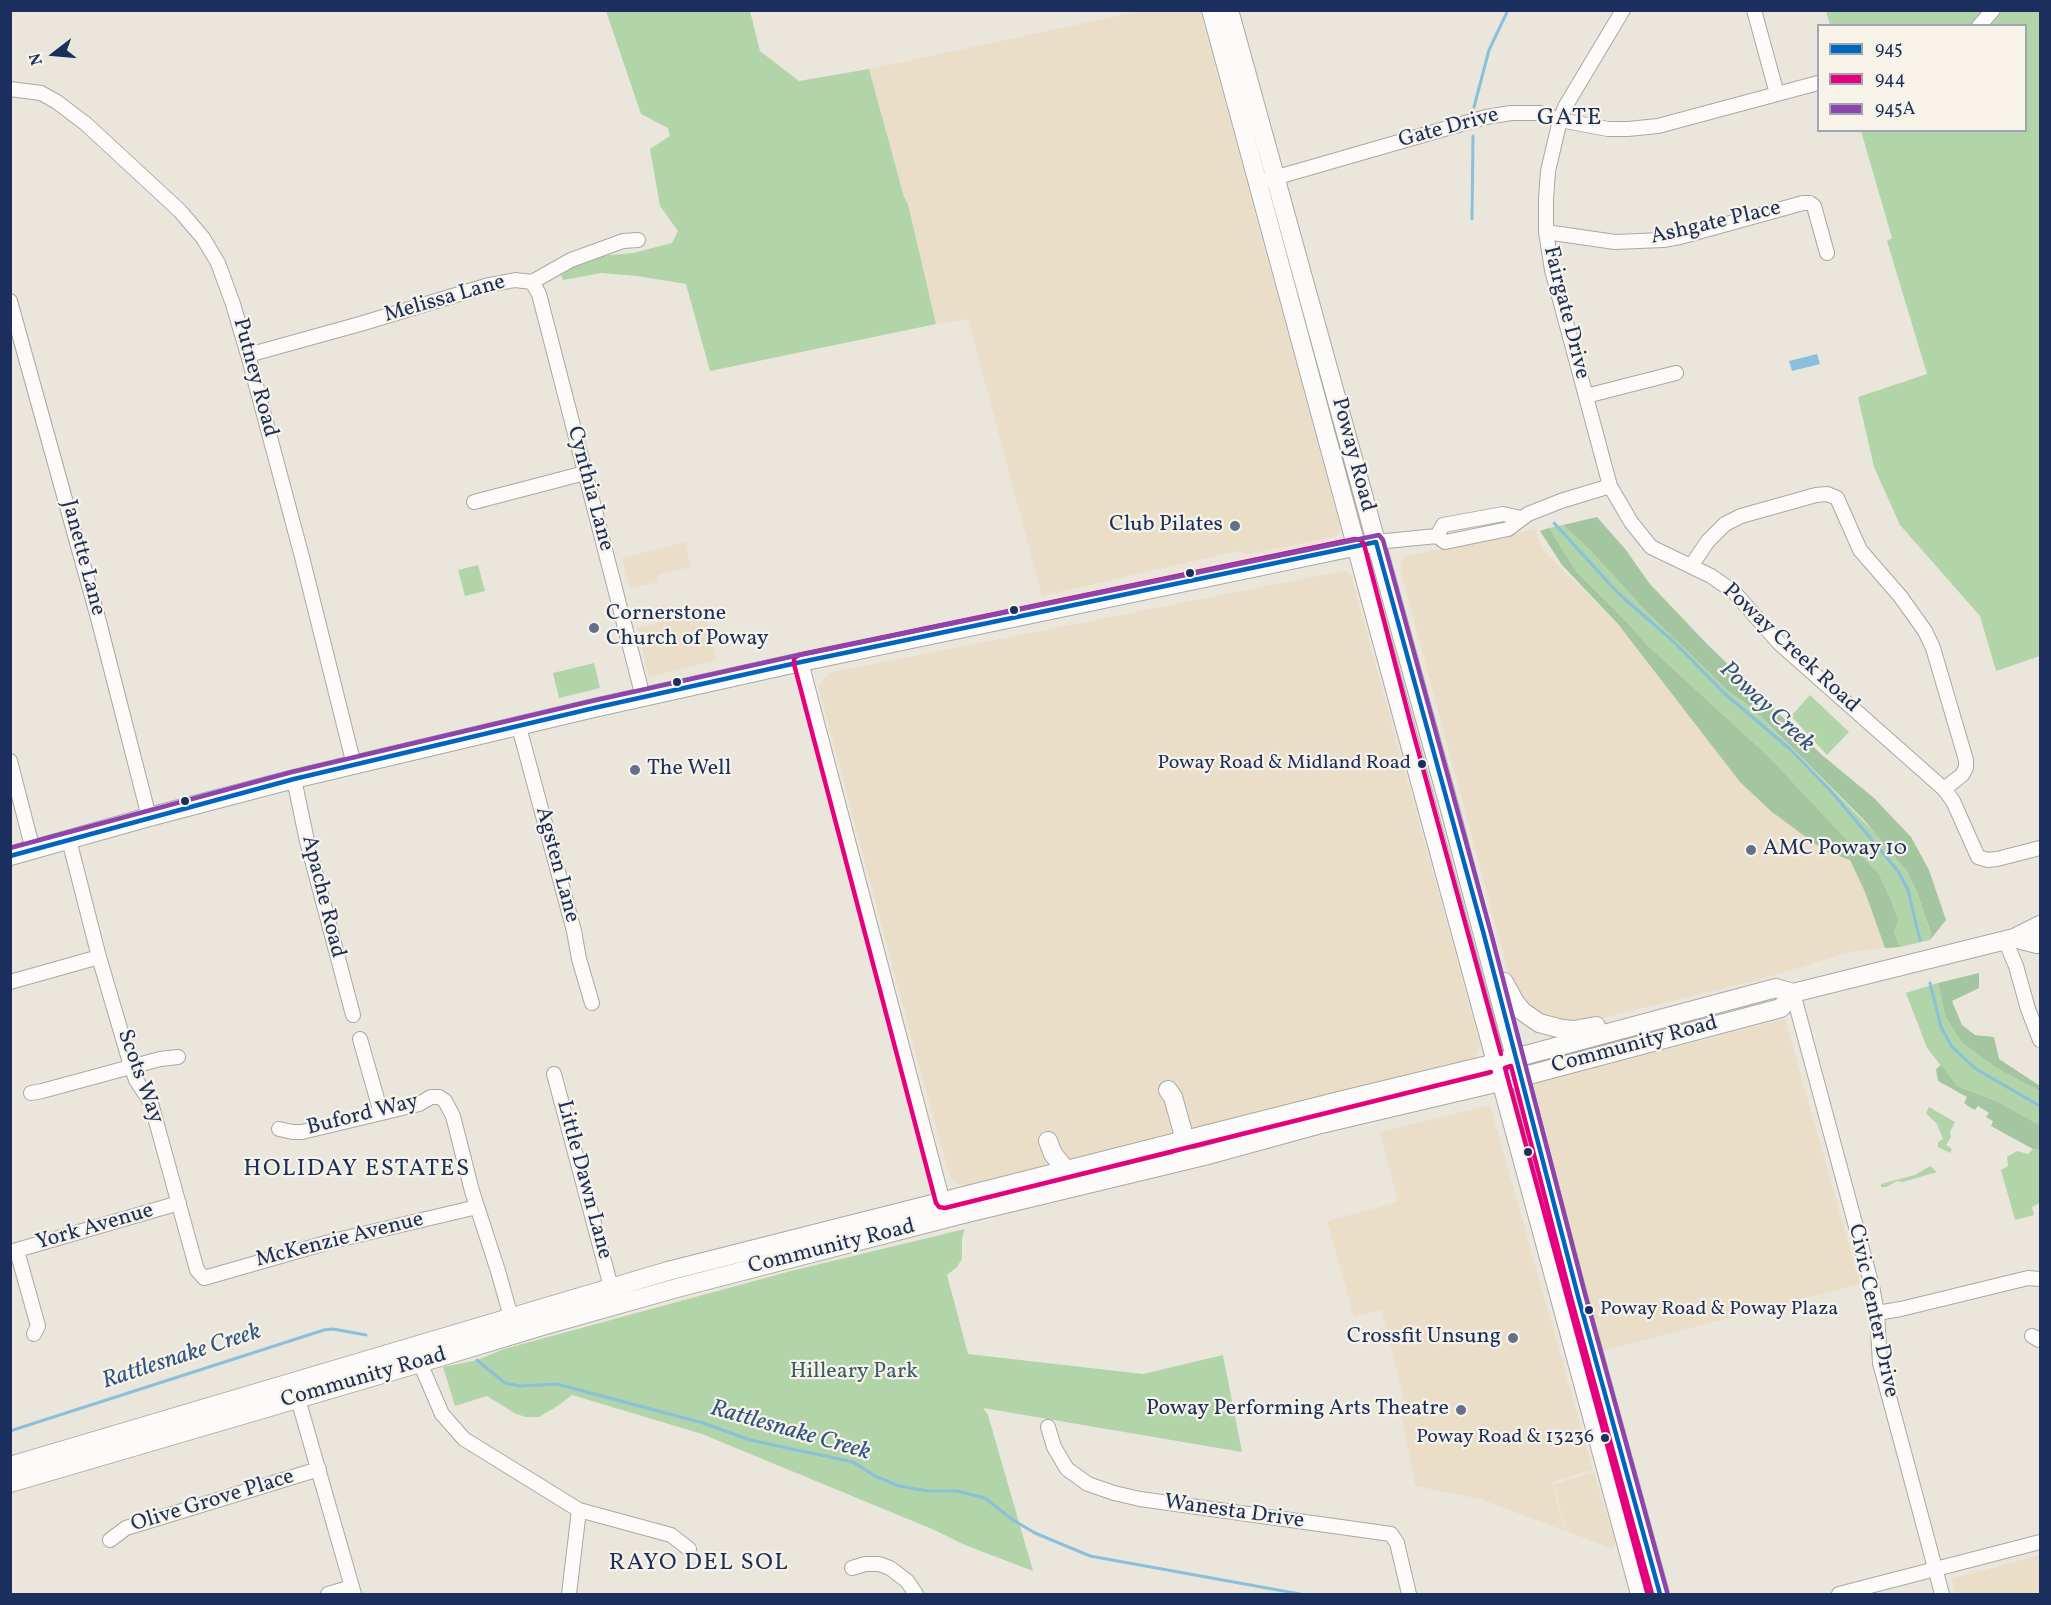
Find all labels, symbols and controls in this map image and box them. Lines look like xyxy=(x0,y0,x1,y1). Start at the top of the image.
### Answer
north arrow xyxy=(24,24,84,84)
legend xyxy=(1817,24,2027,132)
text: 945 xyxy=(1875,37,1903,62)
text: N xyxy=(25,50,49,68)
text: 944 xyxy=(1875,67,1905,92)
text: 945A xyxy=(1875,97,1915,122)
street label: Gate Drive xyxy=(1396,103,1502,155)
district label: GATE xyxy=(1537,106,1603,134)
street label: Ashgate Place xyxy=(1648,196,1784,252)
street label: Fairgate Drive xyxy=(1536,244,1594,382)
street label: Melissa Lane xyxy=(381,270,509,330)
street label: Putney Road xyxy=(225,316,283,440)
street label: Poway Road xyxy=(1324,395,1380,515)
street label: Cynthia Lane xyxy=(560,424,618,554)
street label: Janette Lane xyxy=(54,497,110,619)
place label: Club Pilates xyxy=(1109,513,1223,539)
marker: Club Pilates xyxy=(1228,519,1242,533)
unlabelled marker xyxy=(1184,567,1196,579)
street label: Poway Creek Road xyxy=(1716,579,1864,719)
place label: Cornerstone Church of Poway xyxy=(606,602,769,654)
unlabelled marker xyxy=(1008,604,1020,616)
marker: Cornerstone Church of Poway xyxy=(587,621,601,635)
water label: Poway Creek xyxy=(1712,657,1820,759)
unlabelled marker xyxy=(671,676,683,688)
place label: Poway Road & Midland Road xyxy=(1157,752,1411,776)
place label: The Well xyxy=(647,757,731,783)
marker: Poway Road & Midland Road xyxy=(1416,758,1428,770)
marker: The Well xyxy=(628,763,642,777)
unlabelled marker xyxy=(179,795,191,807)
street label: Agsten Lane xyxy=(528,804,584,926)
street label: Apache Road xyxy=(294,833,350,961)
place label: AMC Poway 10 xyxy=(1763,837,1907,863)
marker: AMC Poway 10 xyxy=(1744,843,1758,857)
street label: Community Road xyxy=(1549,1011,1721,1081)
street label: Scots Way xyxy=(110,1026,168,1128)
street label: Buford Way xyxy=(304,1089,422,1143)
street label: Little Dawn Lane xyxy=(549,1098,617,1262)
unlabelled marker xyxy=(1522,1146,1534,1158)
district label: HOLIDAY ESTATES xyxy=(243,1157,471,1185)
street label: York Avenue xyxy=(33,1199,157,1257)
street label: McKenzie Avenue xyxy=(253,1207,427,1275)
street label: Community Road xyxy=(746,1215,918,1281)
street label: Civic Center Drive xyxy=(1841,1222,1903,1400)
place label: Poway Road & Poway Plaza xyxy=(1600,1298,1838,1322)
marker: Poway Road & Poway Plaza xyxy=(1583,1304,1595,1316)
water label: Rattlesnake Creek xyxy=(99,1319,265,1397)
place label: Crossfit Unsung xyxy=(1347,1325,1501,1351)
marker: Crossfit Unsung xyxy=(1506,1331,1520,1345)
street label: Community Road xyxy=(278,1343,450,1415)
park label: Hilleary Park xyxy=(790,1360,918,1386)
water label: Rattlesnake Creek xyxy=(707,1395,873,1469)
place label: Poway Performing Arts Theatre xyxy=(1146,1397,1449,1423)
marker: Poway Performing Arts Theatre xyxy=(1454,1403,1468,1417)
place label: Poway Road & 13236 xyxy=(1416,1426,1594,1450)
marker: Poway Road & 13236 xyxy=(1599,1432,1611,1444)
street label: Olive Grove Place xyxy=(128,1465,298,1539)
street label: Wanesta Drive xyxy=(1162,1490,1306,1536)
district label: RAYO DEL SOL xyxy=(609,1551,789,1579)

